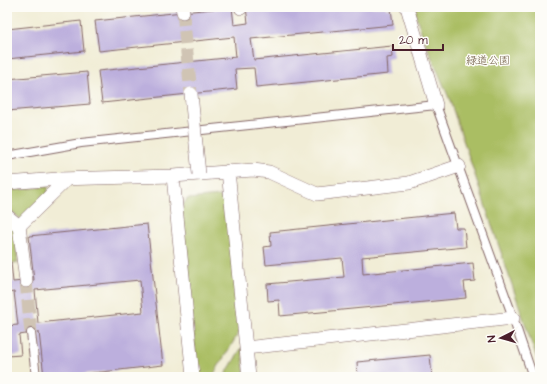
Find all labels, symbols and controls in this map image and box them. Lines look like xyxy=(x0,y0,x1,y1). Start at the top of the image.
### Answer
scale bar xyxy=(393,26,443,52)
text: 20 m xyxy=(399,32,428,49)
park label: 緑道公園 xyxy=(466,53,510,68)
north arrow xyxy=(481,318,521,358)
text: N xyxy=(484,335,499,343)

